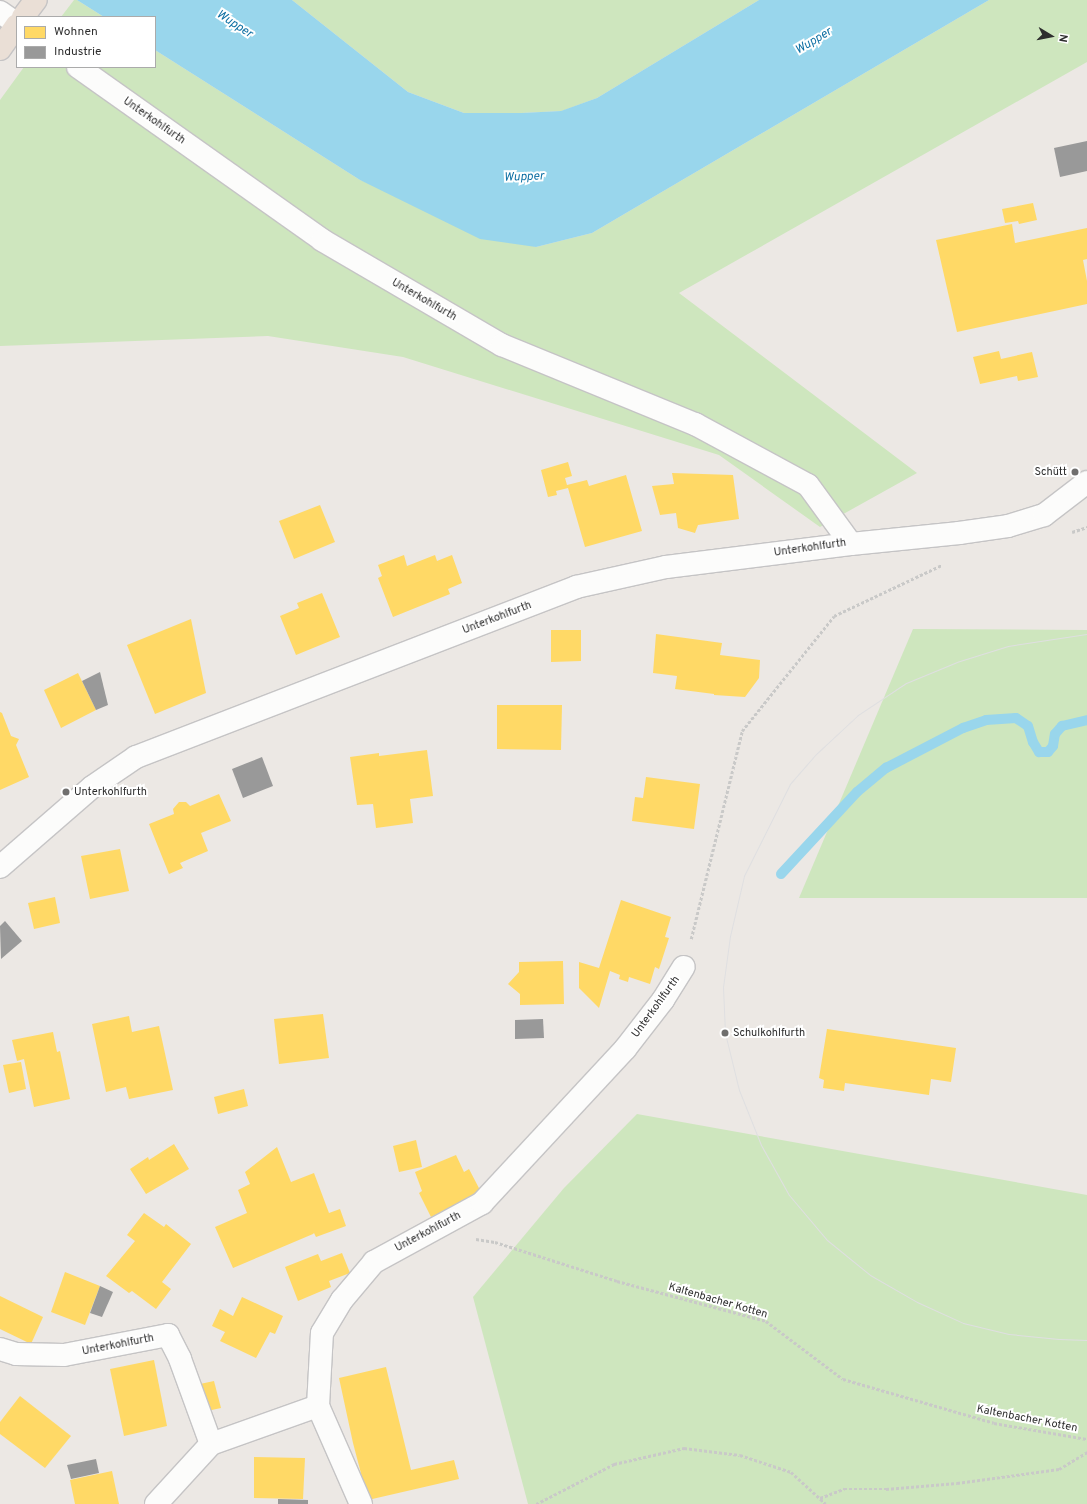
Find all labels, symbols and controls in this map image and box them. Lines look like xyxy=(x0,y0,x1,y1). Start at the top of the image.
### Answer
water label: Wupper xyxy=(213,8,255,42)
legend xyxy=(16,16,156,68)
north arrow xyxy=(1031,16,1071,56)
text: Wohnen xyxy=(54,24,98,40)
water label: Wupper xyxy=(793,26,835,58)
text: N xyxy=(1055,33,1070,43)
text: Industrie xyxy=(54,44,102,60)
street label: Unterkohlfurth xyxy=(120,95,188,147)
water label: Wupper xyxy=(504,170,544,186)
street label: Unterkohlfurth xyxy=(389,276,459,324)
place label: Schütt xyxy=(1035,465,1067,479)
marker: Schütt xyxy=(1070,467,1080,477)
street label: Unterkohlfurth xyxy=(773,536,847,560)
street label: Unterkohlfurth xyxy=(461,599,533,637)
place label: Unterkohlfurth xyxy=(74,785,147,799)
marker: Unterkohlfurth xyxy=(61,787,71,797)
street label: Unterkohlfurth xyxy=(629,974,683,1040)
place label: Schulkohlfurth xyxy=(733,1026,805,1040)
marker: Schulkohlfurth xyxy=(720,1028,730,1038)
street label: Unterkohlfurth xyxy=(393,1209,463,1255)
street label: Kaltenbacher Kotten xyxy=(667,1281,769,1321)
street label: Unterkohlfurth xyxy=(81,1332,155,1358)
street label: Kaltenbacher Kotten xyxy=(976,1403,1078,1435)

